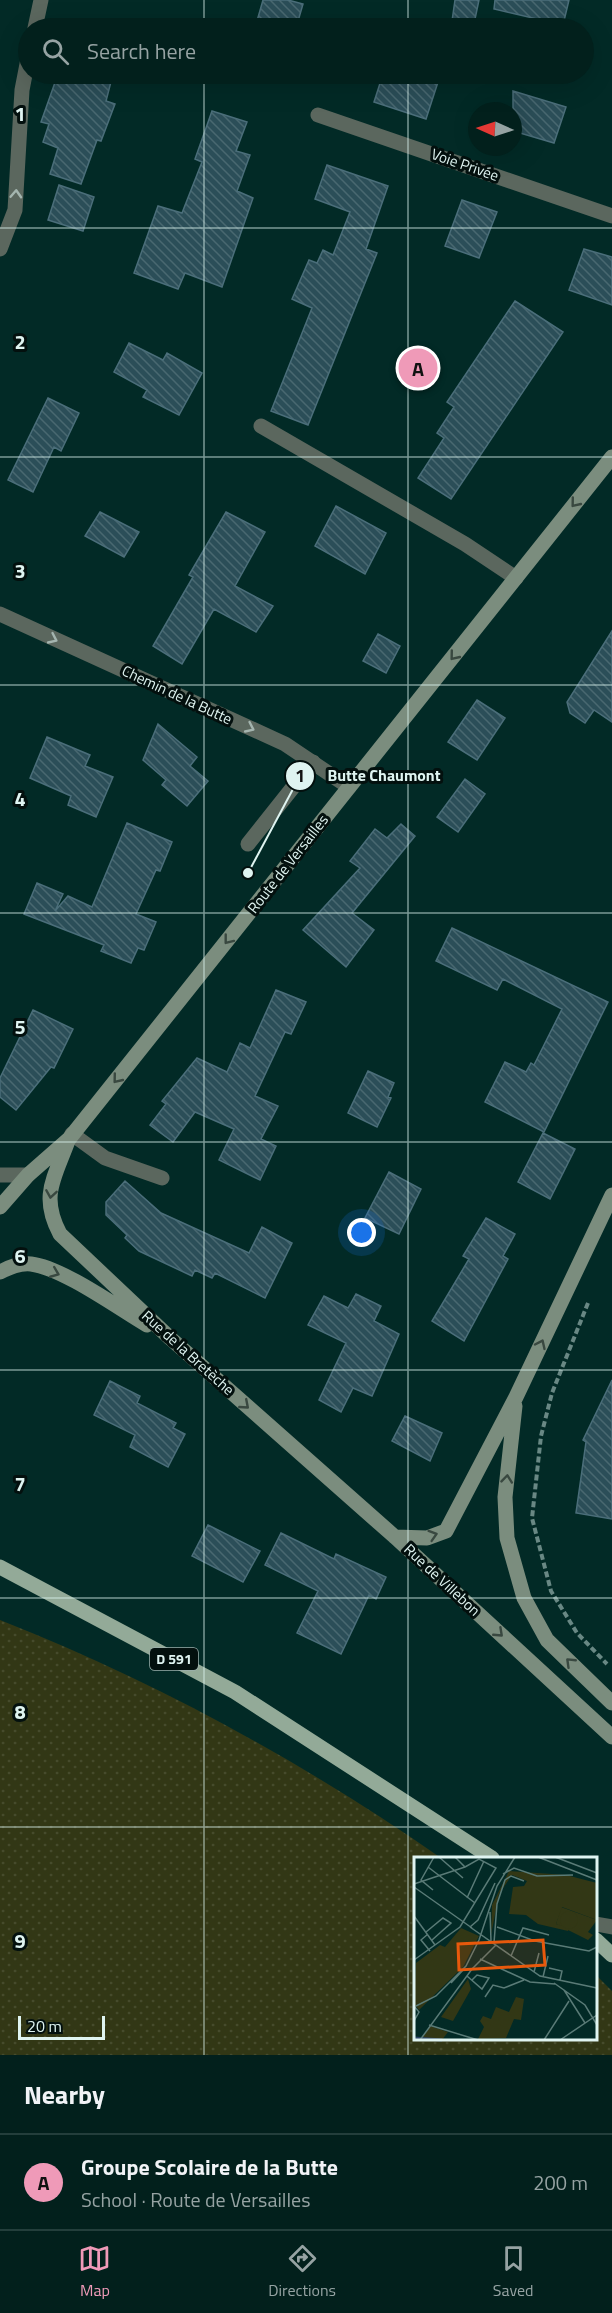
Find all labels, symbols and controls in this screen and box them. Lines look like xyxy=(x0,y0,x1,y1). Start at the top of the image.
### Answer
search box xyxy=(18,18,594,84)
text: Search here xyxy=(87,34,196,68)
icon: search xyxy=(39,35,72,68)
text: 1 xyxy=(14,98,26,129)
north arrow xyxy=(468,102,522,156)
street label: Voie Privée xyxy=(428,142,502,187)
one-way arrow xyxy=(9,189,22,198)
text: 2 xyxy=(14,326,26,357)
pin: A xyxy=(398,346,438,391)
one-way arrow xyxy=(572,496,583,507)
text: 3 xyxy=(14,555,26,586)
one-way arrow xyxy=(47,631,58,643)
one-way arrow xyxy=(450,649,461,660)
street label: Chemin de la Butte xyxy=(118,659,236,730)
one-way arrow xyxy=(243,721,254,733)
callout: Butte Chaumont xyxy=(285,759,452,793)
text: 1 xyxy=(295,762,305,789)
text: Butte Chaumont xyxy=(327,763,441,787)
text: 4 xyxy=(14,783,26,814)
street label: Route de Versailles xyxy=(242,809,334,918)
one-way arrow xyxy=(225,933,236,944)
text: 5 xyxy=(14,1011,26,1042)
one-way arrow xyxy=(113,1073,124,1084)
one-way arrow xyxy=(45,1189,57,1199)
your location xyxy=(347,1218,376,1247)
text: 6 xyxy=(14,1240,26,1271)
one-way arrow xyxy=(49,1266,60,1278)
street label: Rue de la Bretèche xyxy=(137,1305,240,1401)
one-way arrow xyxy=(534,1339,546,1350)
one-way arrow xyxy=(238,1398,249,1409)
text: 7 xyxy=(14,1468,26,1499)
one-way arrow xyxy=(500,1475,513,1484)
one-way arrow xyxy=(427,1530,438,1542)
street label: Rue de Villebon xyxy=(399,1538,486,1621)
one-way arrow xyxy=(493,1626,503,1637)
road number: D 591 xyxy=(150,1648,198,1670)
one-way arrow xyxy=(566,1659,577,1670)
text: 8 xyxy=(14,1696,26,1727)
inset map xyxy=(414,1857,597,2040)
text: 9 xyxy=(14,1925,26,1956)
scale bar xyxy=(18,2013,105,2040)
text: 20 m xyxy=(27,2014,62,2038)
text: Nearby xyxy=(24,2075,105,2114)
text: Groupe Scolaire de la Butte xyxy=(81,2150,338,2184)
text: A xyxy=(37,2167,50,2198)
text: 200 m xyxy=(533,2167,588,2198)
text: School · Route de Versailles xyxy=(81,2184,310,2215)
tab: Map xyxy=(78,2242,111,2302)
tab: Directions xyxy=(268,2242,336,2302)
tab: Saved xyxy=(493,2242,534,2302)

